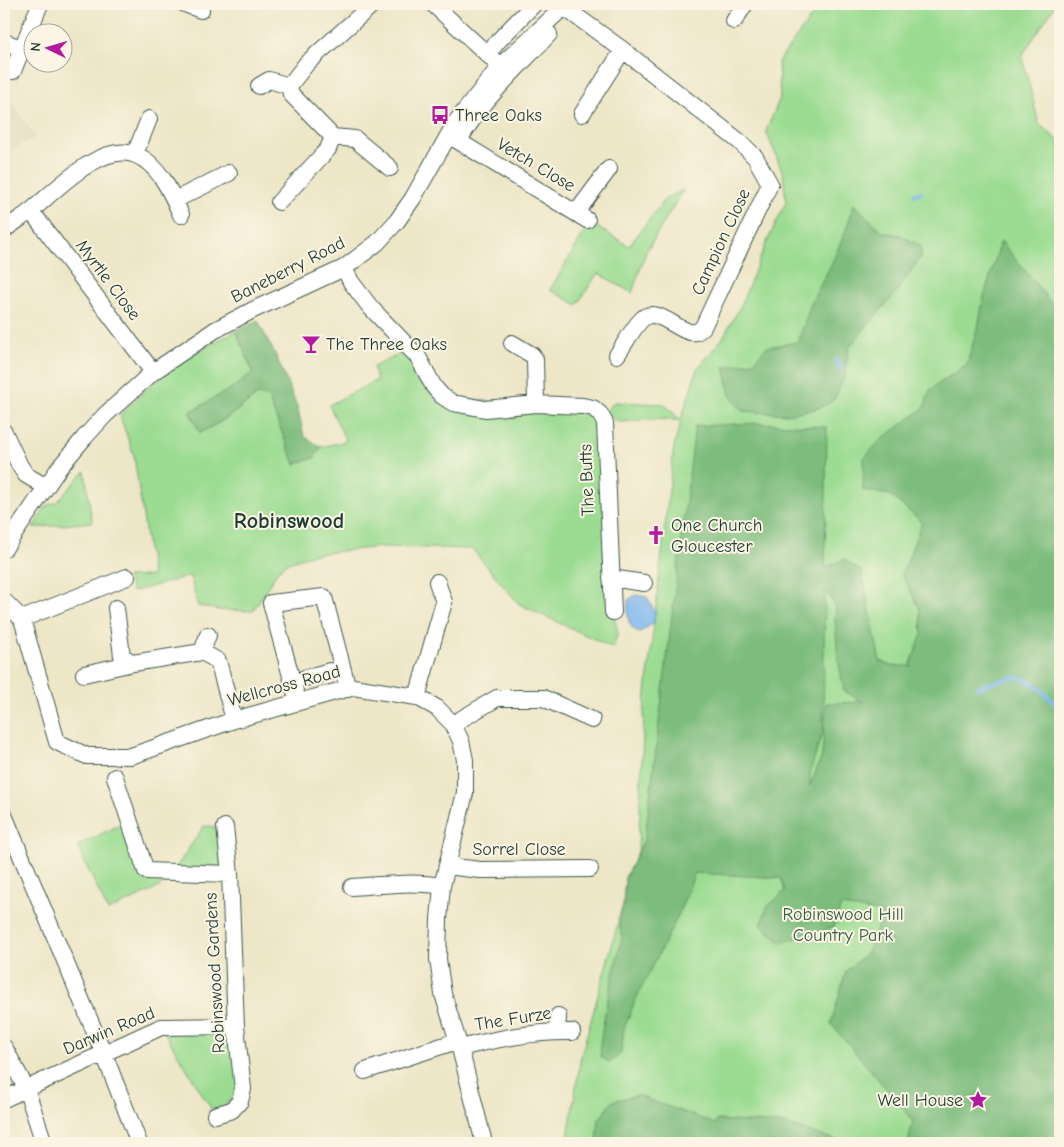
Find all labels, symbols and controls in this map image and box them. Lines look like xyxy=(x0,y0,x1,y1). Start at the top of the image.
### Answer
north arrow xyxy=(22,22,72,72)
text: N xyxy=(27,42,44,52)
bus stop icon: Three Oaks xyxy=(429,104,451,126)
place label: Three Oaks xyxy=(455,105,542,126)
street label: Vetch Close xyxy=(493,133,579,197)
street label: Campion Close xyxy=(687,185,755,299)
street label: Baneberry Road xyxy=(227,232,349,308)
street label: Myrtle Close xyxy=(71,236,145,324)
bar icon: The Three Oaks xyxy=(300,333,322,355)
place label: The Three Oaks xyxy=(326,334,447,355)
street label: The Butts xyxy=(575,444,599,516)
district label: Robinswood xyxy=(234,508,344,534)
place label: One Church Gloucester xyxy=(671,515,762,557)
church icon: One Church Gloucester xyxy=(645,524,667,546)
street label: Wellcross Road xyxy=(225,661,343,711)
street label: Sorrel Close xyxy=(472,839,566,860)
street label: Robinswood Gardens xyxy=(200,892,230,1054)
park label: Robinswood Hill Country Park xyxy=(782,904,904,946)
street label: Darwin Road xyxy=(60,1002,158,1060)
street label: The Furze xyxy=(473,1003,553,1035)
place icon: Well House xyxy=(967,1089,989,1111)
place label: Well House xyxy=(878,1090,963,1111)

